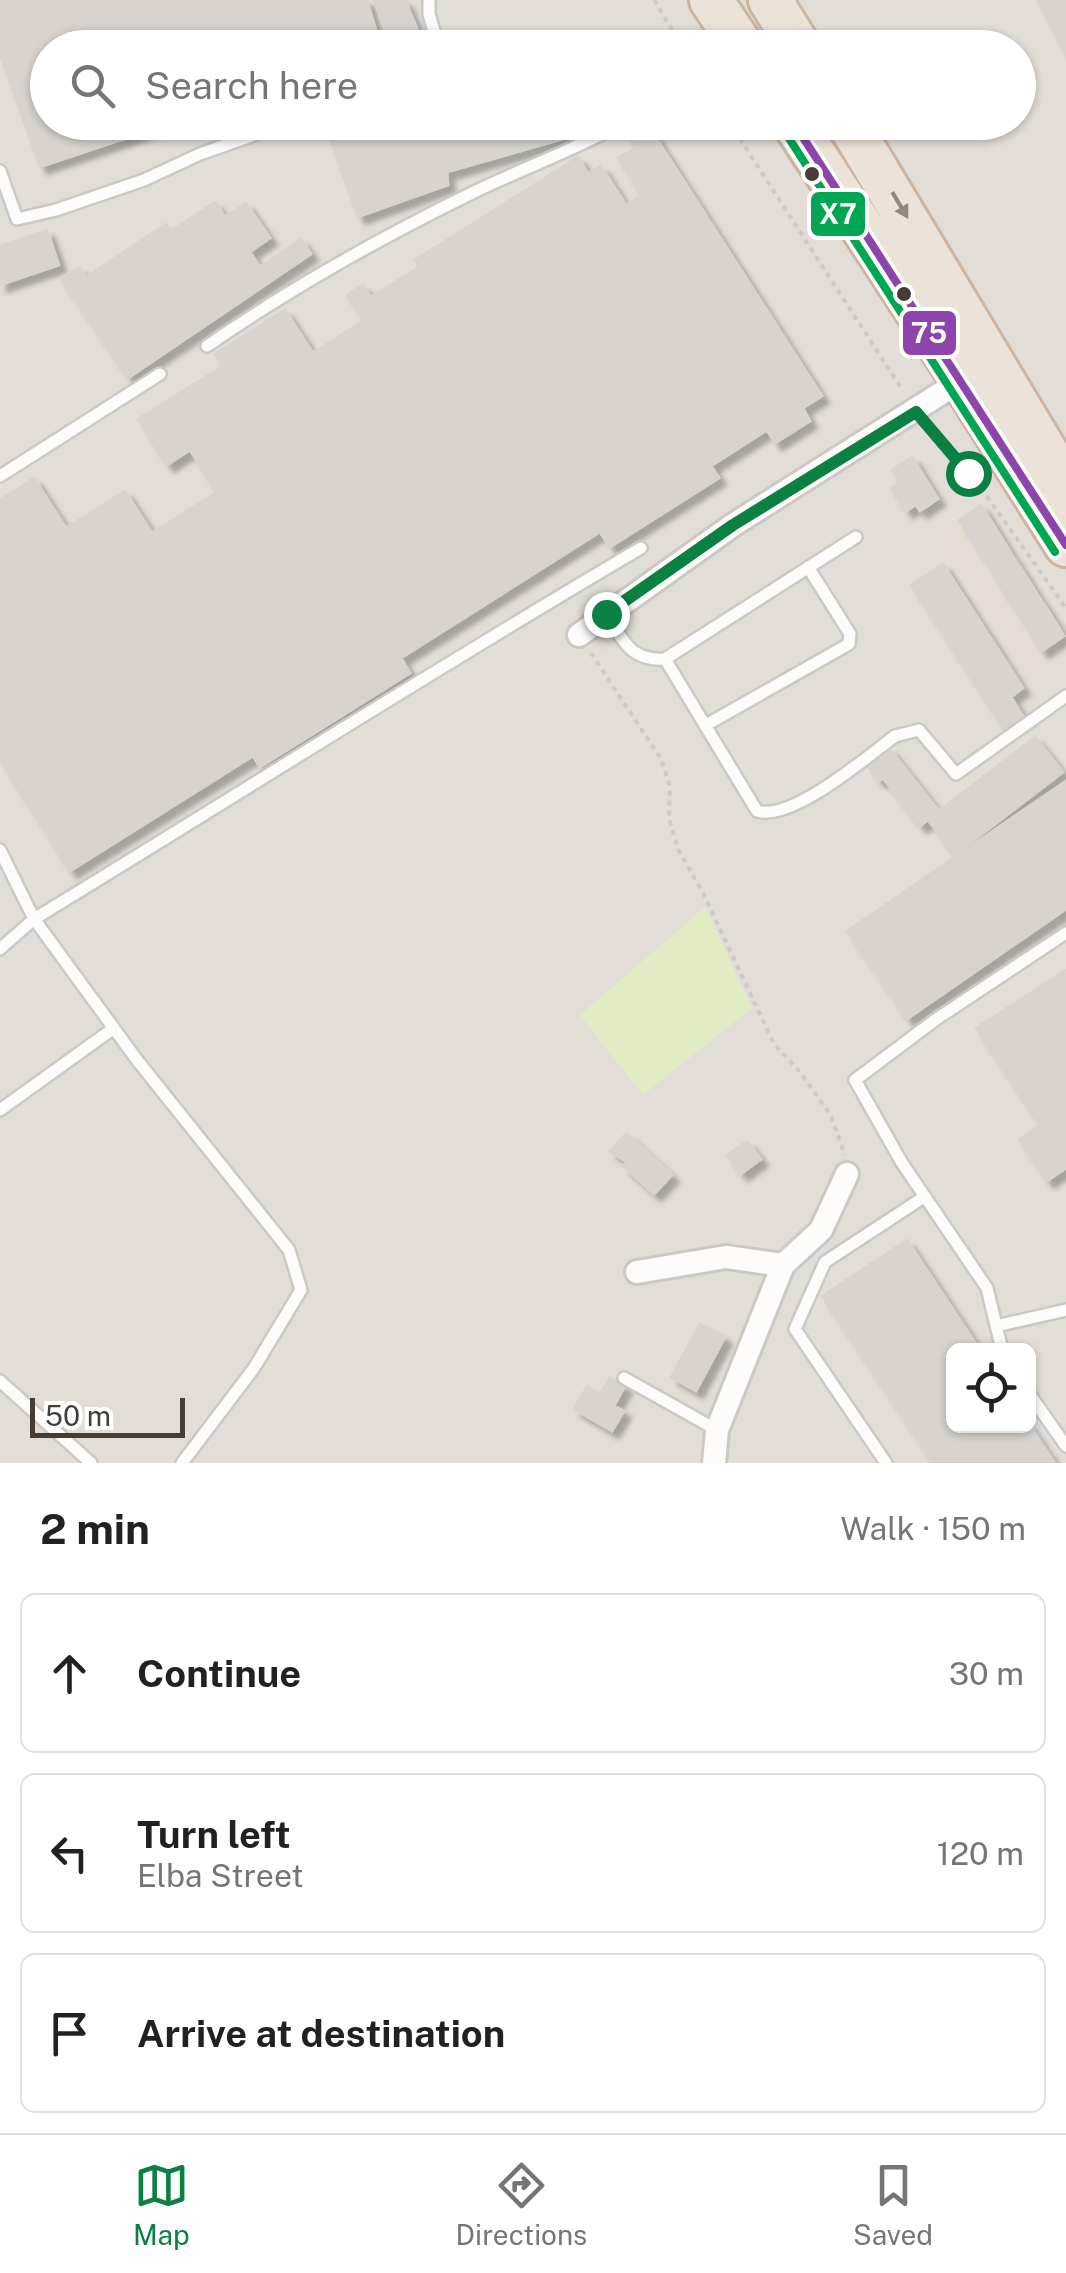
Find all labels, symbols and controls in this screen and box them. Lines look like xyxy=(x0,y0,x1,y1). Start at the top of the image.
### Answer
search box xyxy=(30,30,1036,140)
icon: search xyxy=(65,58,120,113)
text: Search here xyxy=(145,63,358,108)
unlabelled marker xyxy=(802,164,822,184)
line badge: X7 xyxy=(809,190,867,238)
one-way arrow xyxy=(891,191,908,219)
text: X7 xyxy=(819,197,857,230)
unlabelled marker xyxy=(894,284,914,304)
line badge: 75 xyxy=(901,309,958,357)
text: 75 xyxy=(911,316,947,349)
route start xyxy=(946,451,992,497)
route end xyxy=(584,592,630,638)
map controls xyxy=(946,1343,1036,1433)
button: locate xyxy=(946,1343,1036,1433)
scale bar xyxy=(30,1393,185,1438)
text: 50 m xyxy=(45,1399,111,1432)
text: 2 min xyxy=(40,1504,150,1553)
text: Walk · 150 m xyxy=(840,1510,1026,1547)
icon: ahead xyxy=(42,1646,97,1701)
text: Continue xyxy=(137,1651,301,1696)
text: 30 m xyxy=(949,1655,1024,1692)
text: Turn left xyxy=(137,1812,291,1857)
icon: left xyxy=(42,1826,97,1881)
text: 120 m xyxy=(937,1835,1024,1872)
text: Elba Street xyxy=(137,1857,304,1894)
icon: arrive xyxy=(42,2006,97,2061)
text: Arrive at destination xyxy=(137,2011,505,2056)
tab: Map xyxy=(133,2158,190,2251)
tab: Directions xyxy=(456,2158,587,2251)
tab: Saved xyxy=(853,2158,933,2251)

